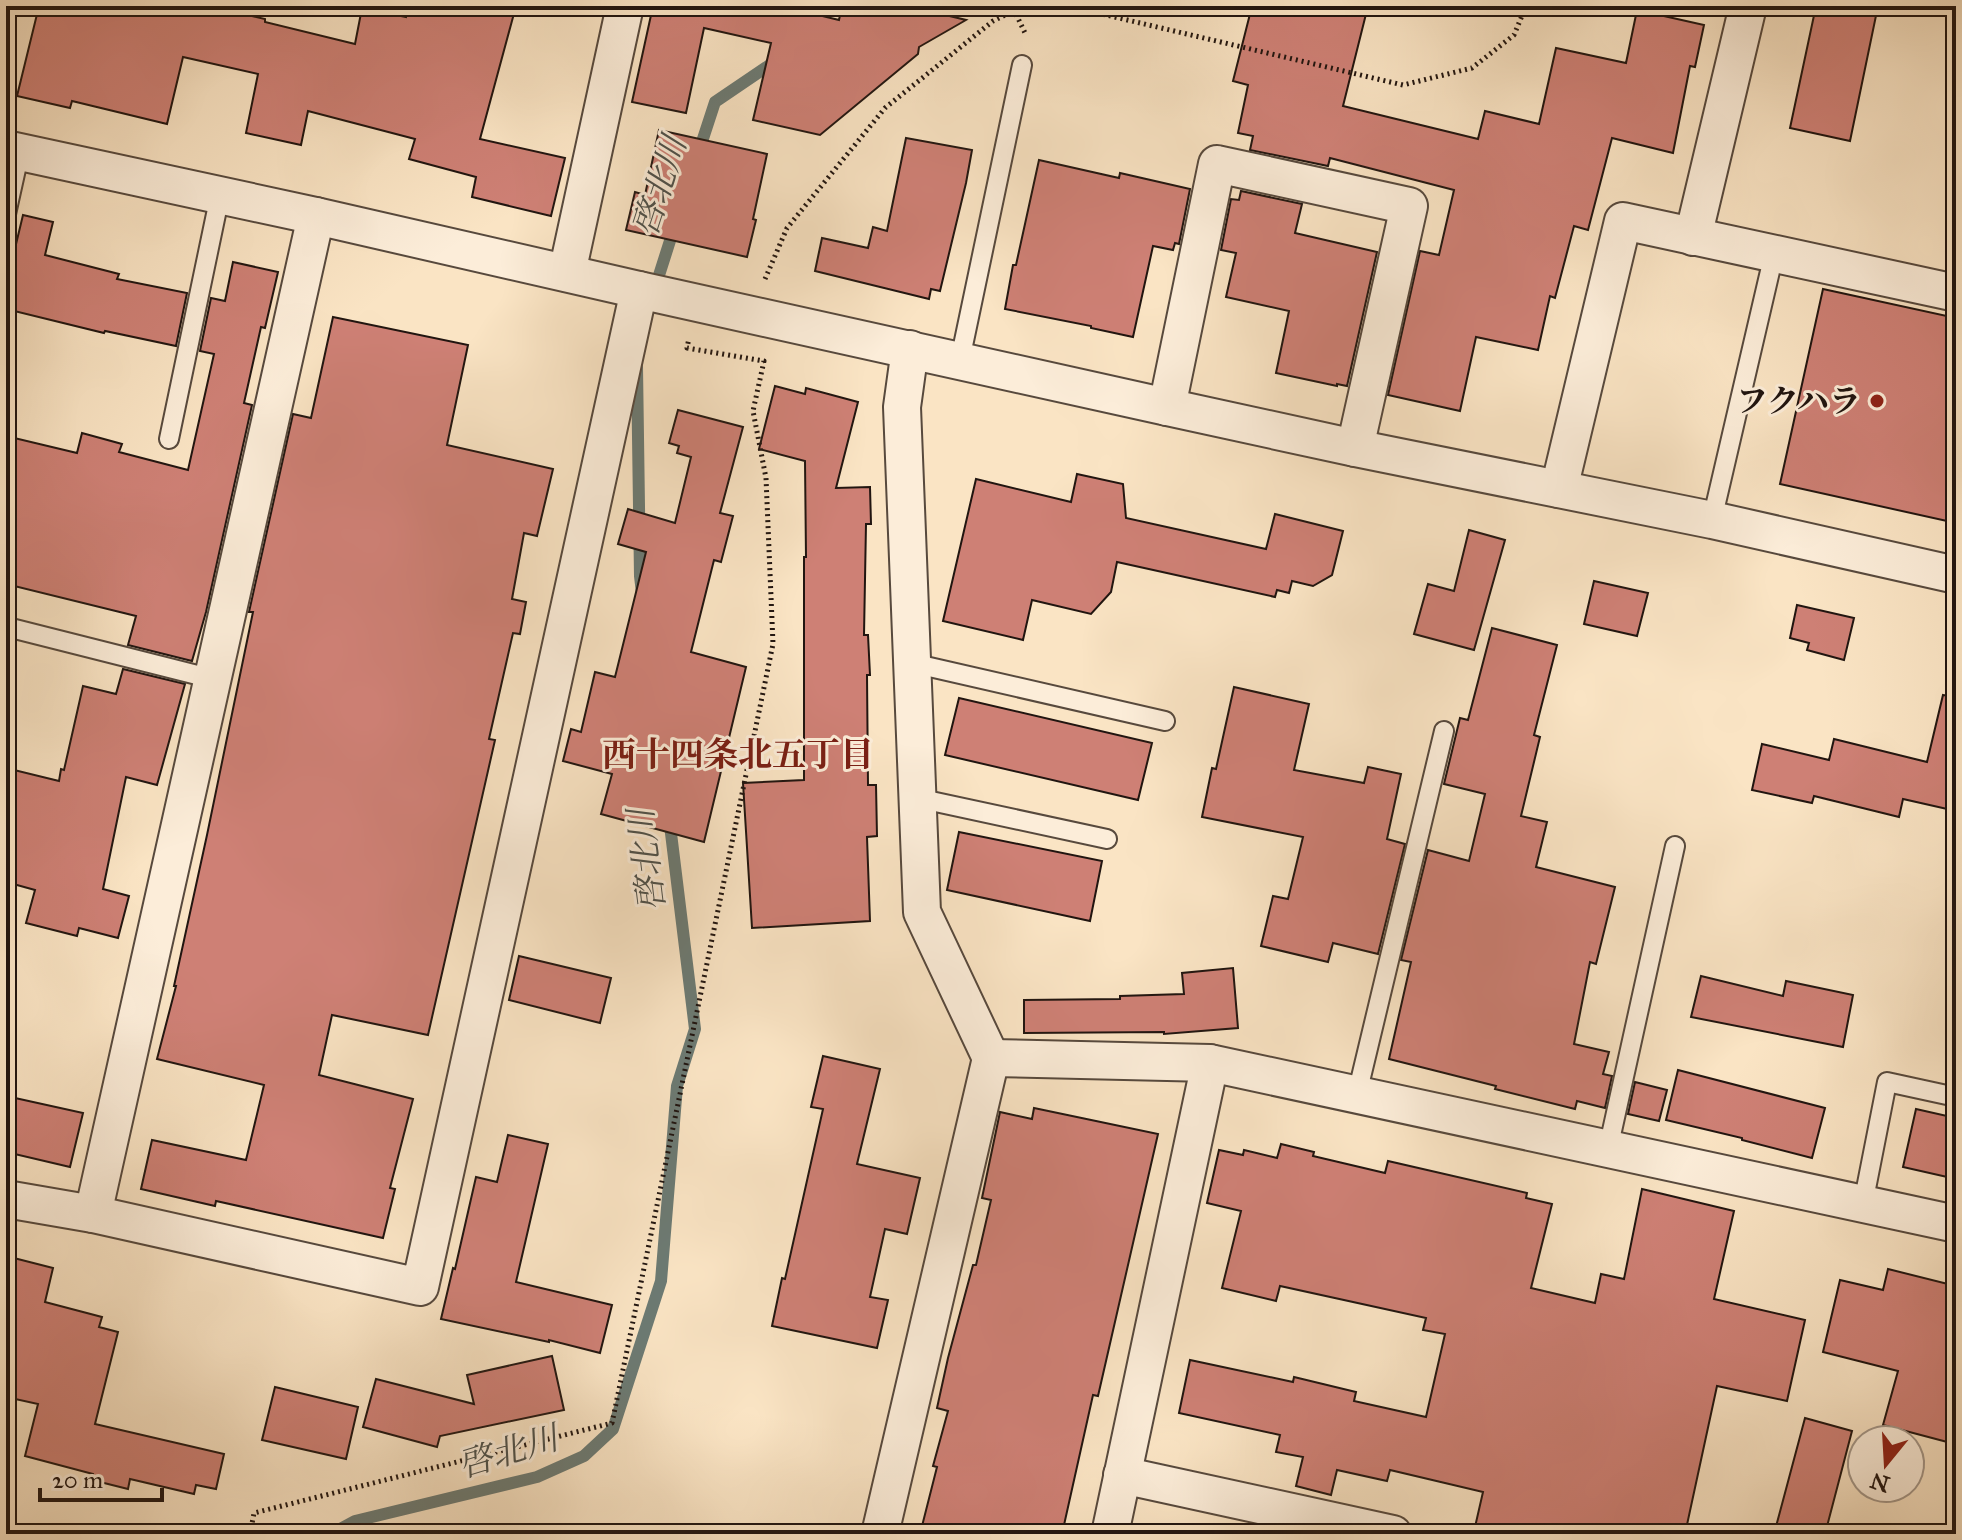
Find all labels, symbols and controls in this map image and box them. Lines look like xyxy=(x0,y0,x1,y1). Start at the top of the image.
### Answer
water label: 啓北川 xyxy=(624,128,696,241)
place label: フクハラ xyxy=(1736,382,1861,421)
marker: フクハラ xyxy=(1868,392,1886,410)
district label: 西十四条北五丁目 xyxy=(602,734,874,775)
water label: 啓北川 xyxy=(619,803,673,913)
water label: 啓北川 xyxy=(453,1416,567,1486)
north arrow xyxy=(1846,1424,1926,1504)
scale bar xyxy=(40,1452,162,1502)
text: 20 m xyxy=(52,1465,103,1495)
text: N xyxy=(1867,1467,1893,1498)

